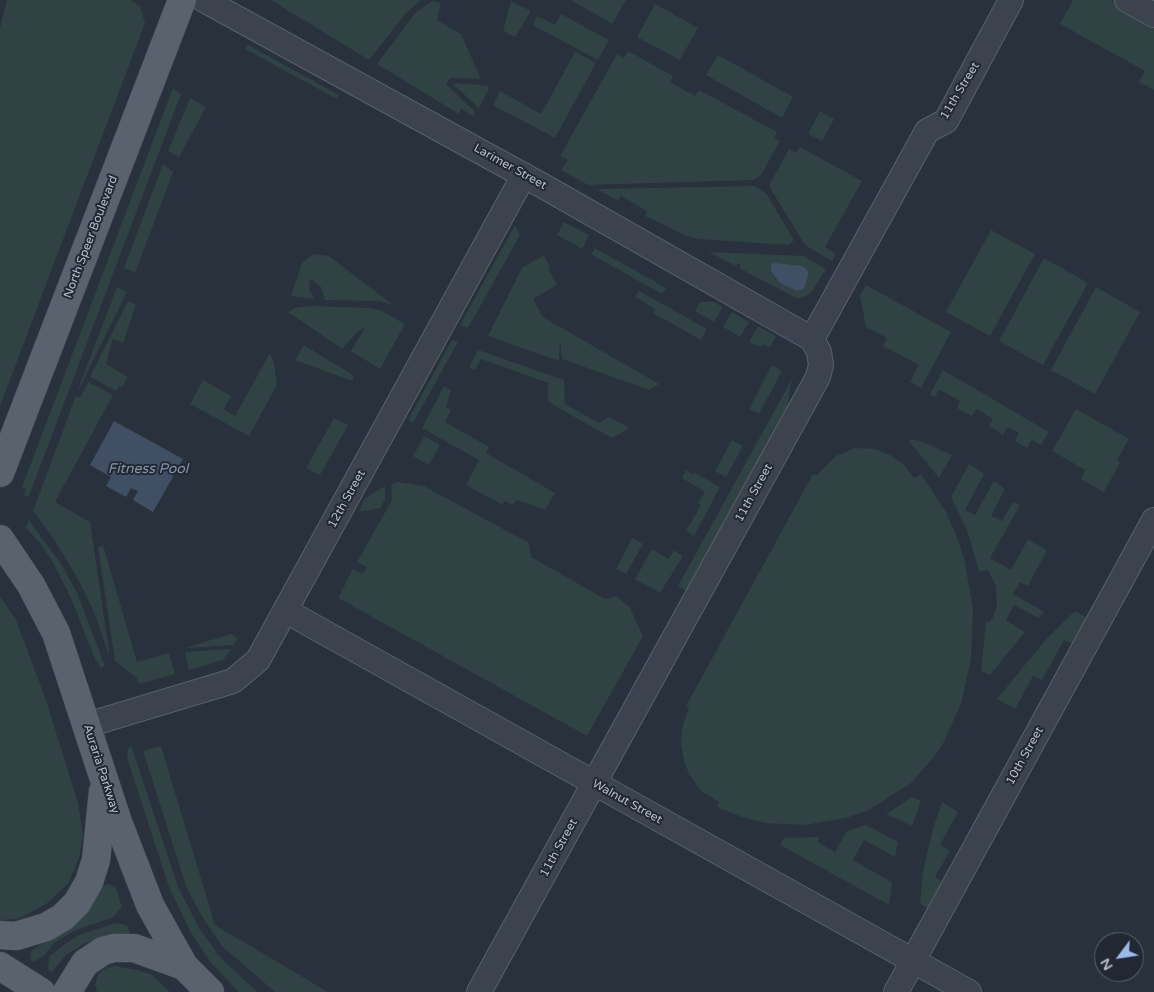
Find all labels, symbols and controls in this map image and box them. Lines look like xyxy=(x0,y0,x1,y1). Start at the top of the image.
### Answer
street label: 11th Street xyxy=(937,60,983,122)
street label: Larimer Street xyxy=(471,141,549,193)
street label: North Speer Boulevard xyxy=(61,174,121,300)
water label: Fitness Pool xyxy=(108,461,188,477)
street label: 11th Street xyxy=(732,461,776,525)
street label: 12th Street xyxy=(325,467,369,531)
street label: Auraria Parkway xyxy=(80,723,122,815)
street label: 10th Street xyxy=(1003,724,1047,788)
street label: Walnut Street xyxy=(589,777,665,827)
street label: 11th Street xyxy=(537,816,581,880)
north arrow xyxy=(1094,932,1144,982)
text: N xyxy=(1096,955,1117,974)

